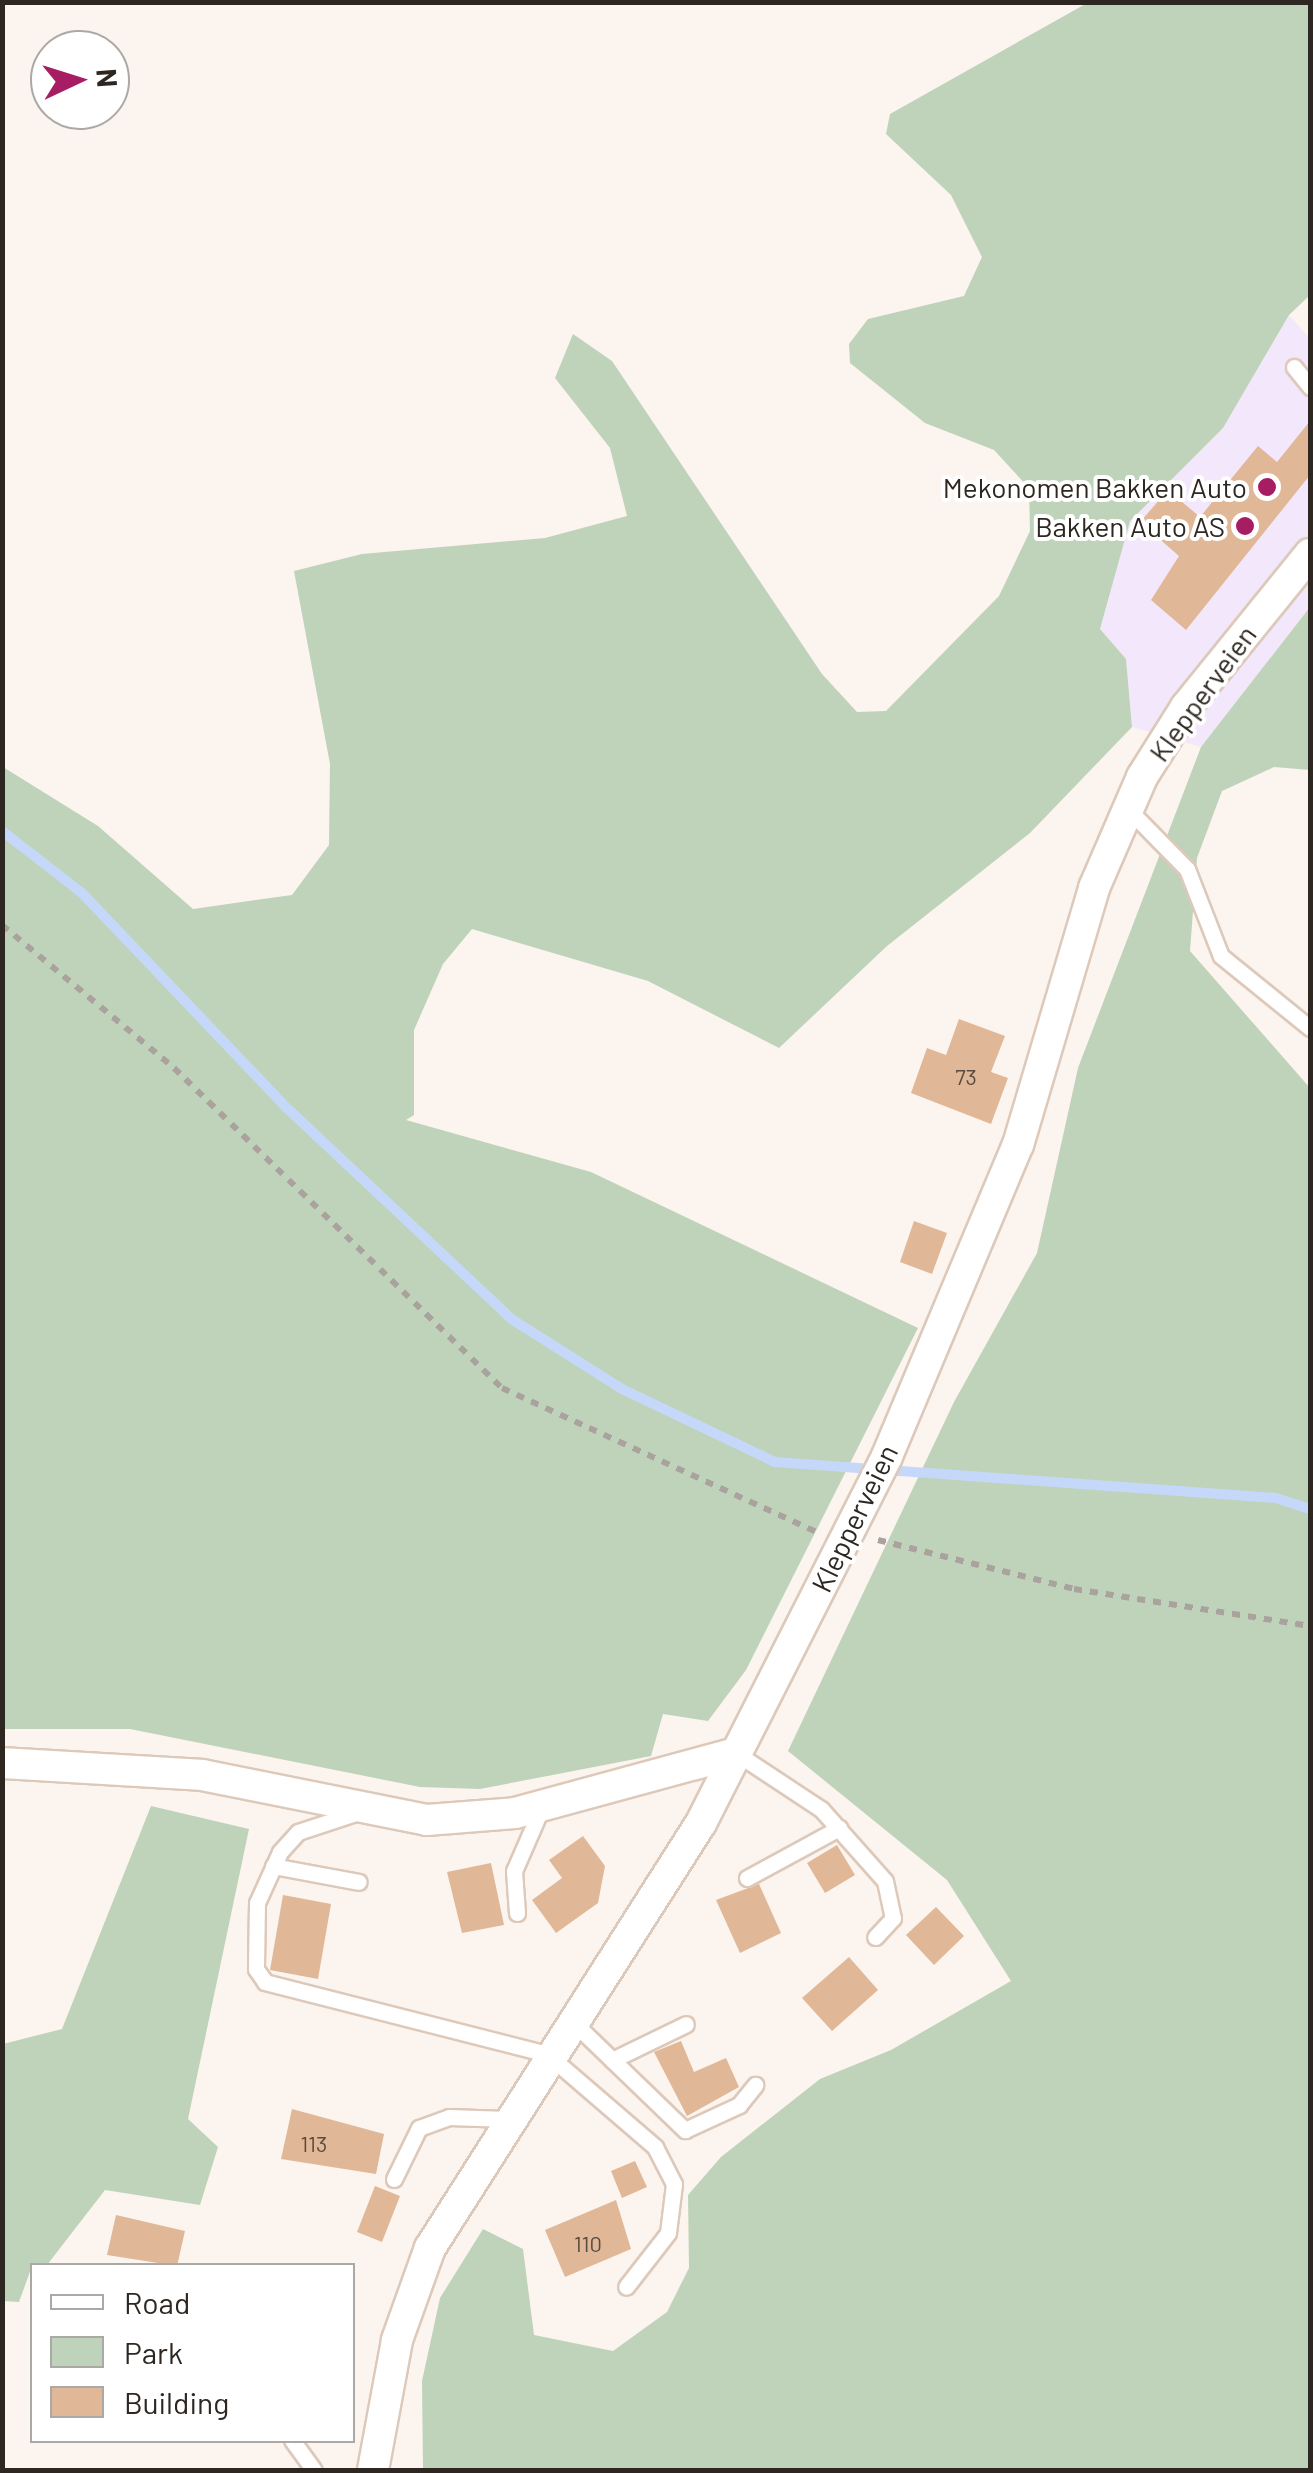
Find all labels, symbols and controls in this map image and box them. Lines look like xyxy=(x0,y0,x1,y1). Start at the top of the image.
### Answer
north arrow xyxy=(30,30,130,130)
text: N xyxy=(90,68,126,89)
place label: Mekonomen Bakken Auto xyxy=(943,470,1247,504)
marker: Mekonomen Bakken Auto xyxy=(1256,476,1278,498)
place label: Bakken Auto AS xyxy=(1035,509,1225,543)
marker: Bakken Auto AS xyxy=(1234,515,1256,537)
street label: Klepperveien xyxy=(1141,618,1263,768)
house number: 73 xyxy=(955,1064,977,1090)
street label: Klepperveien xyxy=(804,1439,904,1597)
house number: 113 xyxy=(301,2131,327,2157)
house number: 110 xyxy=(574,2231,602,2257)
legend xyxy=(30,2263,355,2443)
text: Road xyxy=(124,2284,190,2320)
text: Park xyxy=(124,2334,183,2370)
text: Building xyxy=(124,2384,229,2420)

